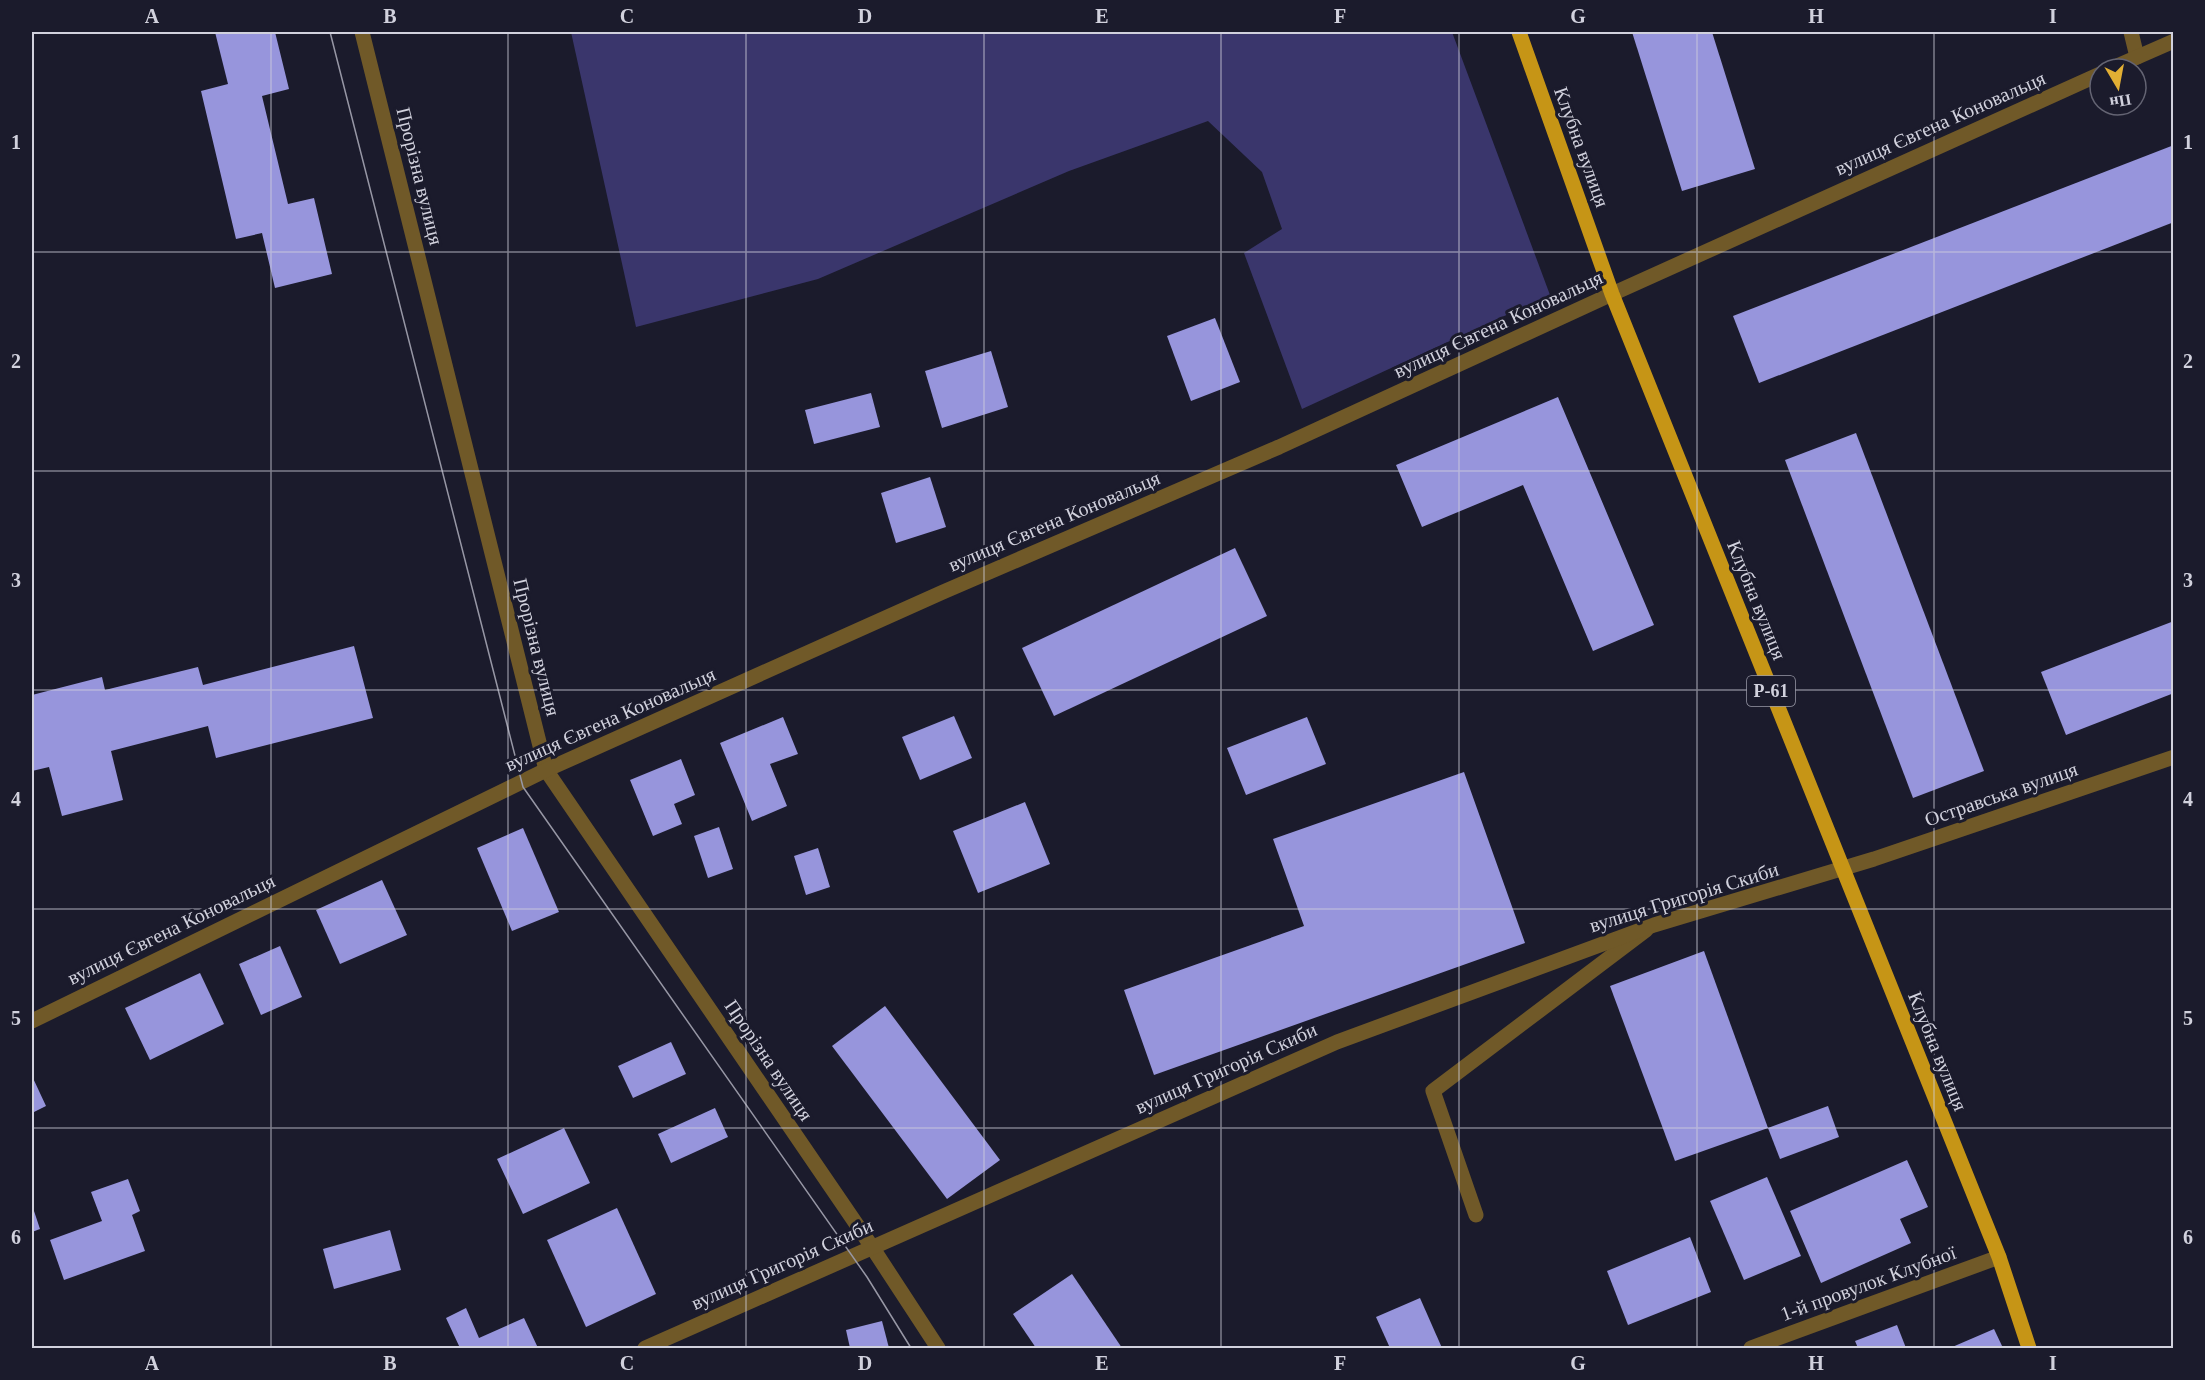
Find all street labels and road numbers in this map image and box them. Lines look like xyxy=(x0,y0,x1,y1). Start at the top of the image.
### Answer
street label: вулиця Євгена Коновальця xyxy=(1831,67,2049,180)
street label: Клубна вулиця xyxy=(1549,84,1614,210)
street label: Прорізна вулиця xyxy=(391,105,448,247)
street label: вулиця Євгена Коновальця xyxy=(1390,266,1606,383)
street label: вулиця Євгена Коновальця xyxy=(945,466,1164,577)
street label: Клубна вулиця xyxy=(1722,537,1791,663)
street label: Прорізна вулиця xyxy=(508,576,565,718)
street label: вулиця Євгена Коновальця xyxy=(501,663,719,776)
road number: Р-61 xyxy=(1747,676,1795,706)
street label: Остравська вулиця xyxy=(1922,758,2081,831)
street label: вулиця Григорія Скиби xyxy=(1587,858,1782,937)
street label: вулиця Євгена Коновальця xyxy=(64,869,279,990)
street label: Клубна вулиця xyxy=(1903,988,1972,1114)
street label: Прорізна вулиця xyxy=(720,995,818,1125)
street label: вулиця Григорія Скиби xyxy=(1132,1018,1321,1119)
street label: вулиця Григорія Скиби xyxy=(688,1214,877,1315)
street label: 1-й провулок Клубної xyxy=(1777,1241,1960,1326)

